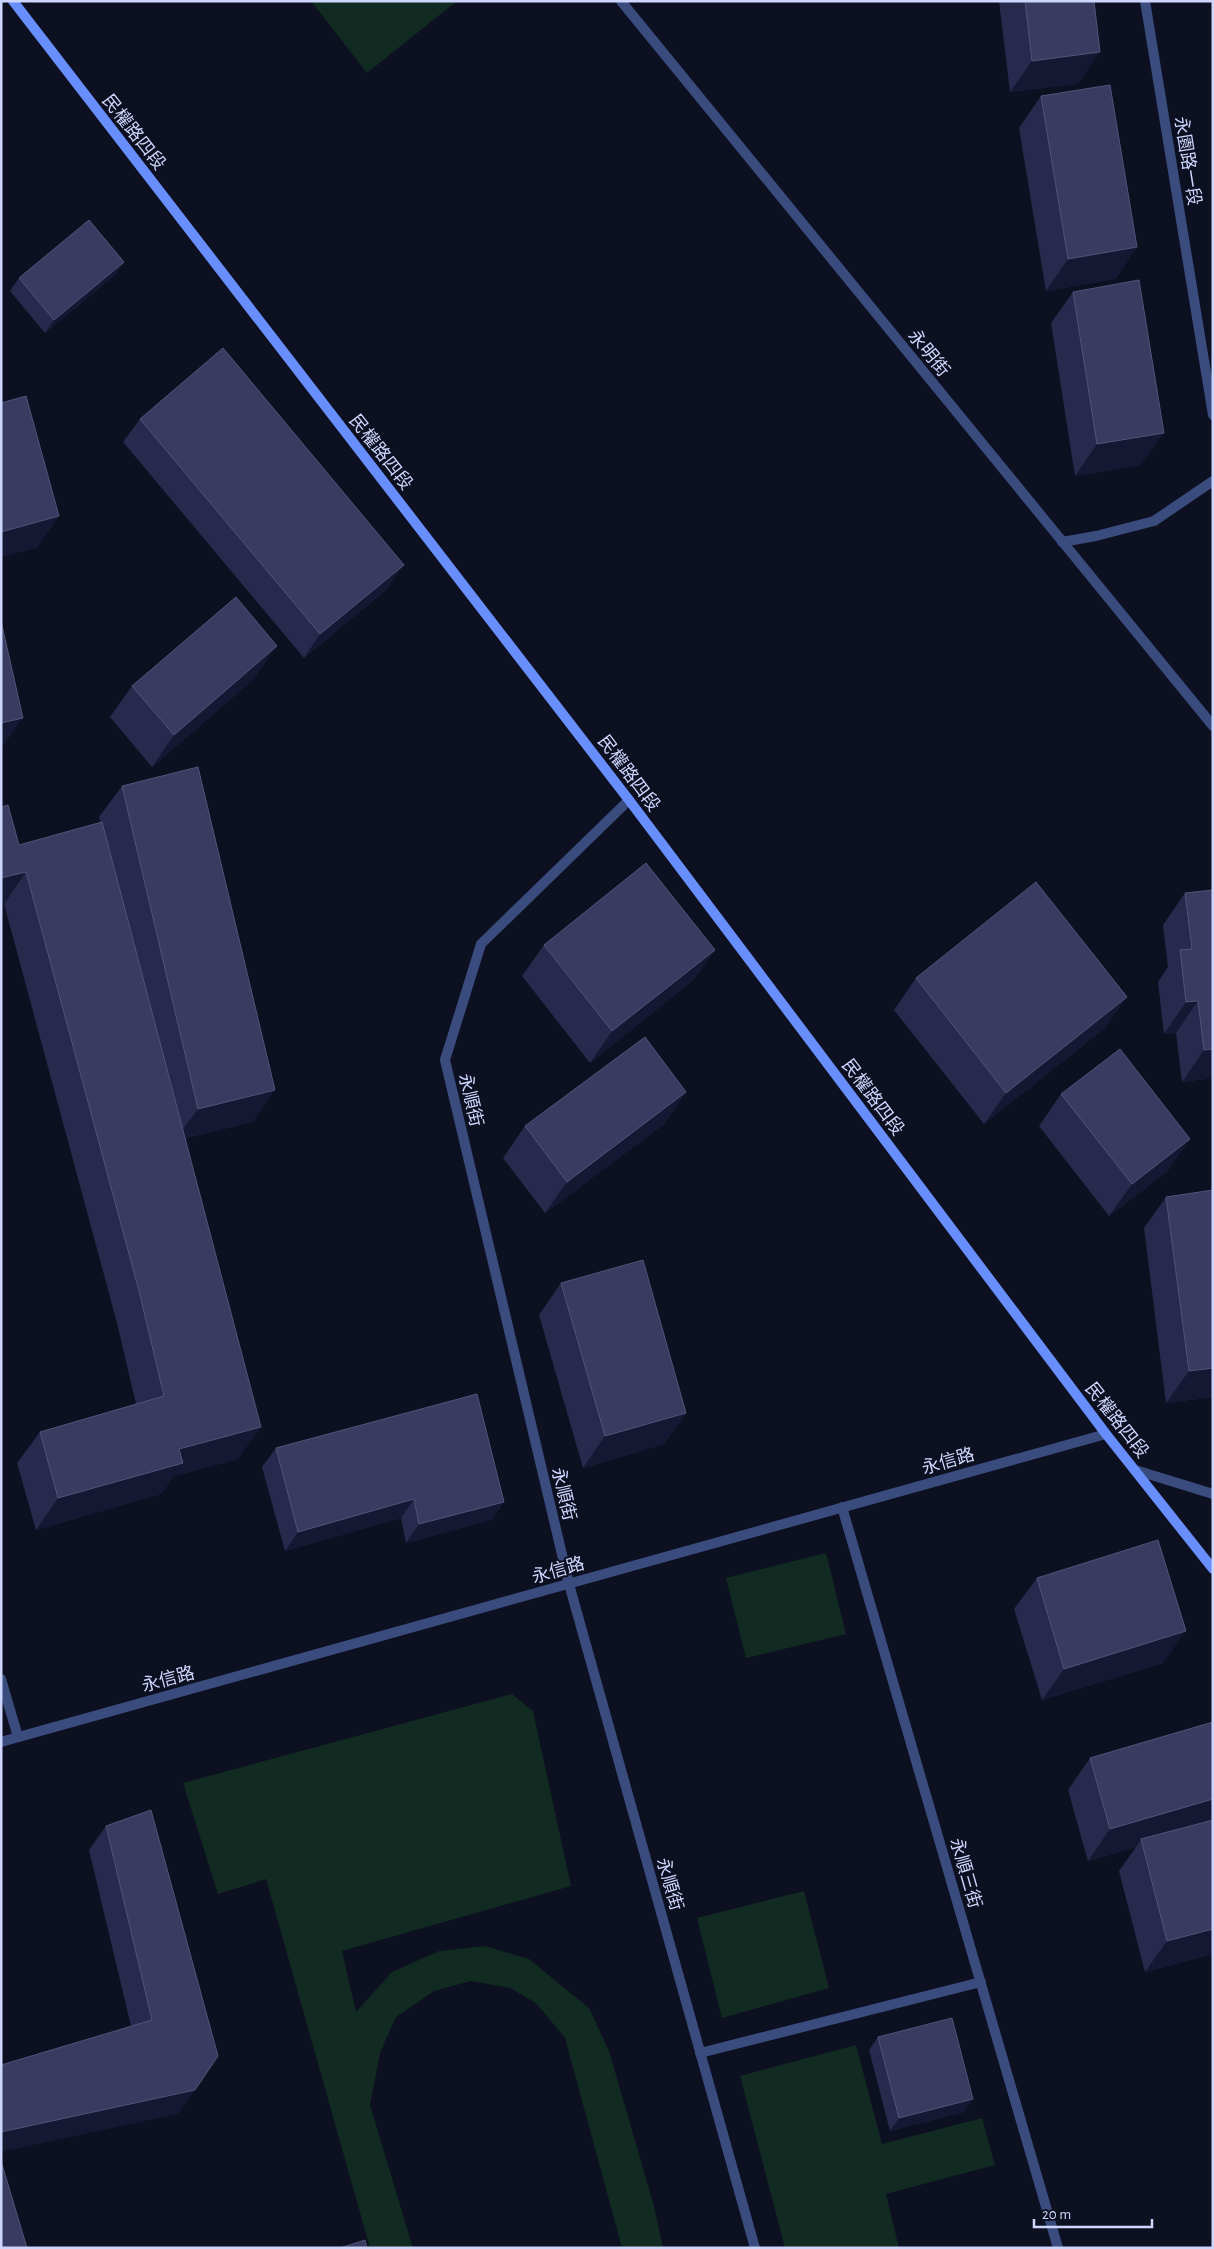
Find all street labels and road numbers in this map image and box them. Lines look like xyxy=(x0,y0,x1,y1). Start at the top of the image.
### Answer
street label: 民權路四段 xyxy=(98,90,170,174)
street label: 永園路一段 xyxy=(1171,115,1205,207)
street label: 永明街 xyxy=(904,326,954,380)
street label: 民權路四段 xyxy=(345,410,417,494)
street label: 民權路四段 xyxy=(594,731,664,815)
street label: 民權路四段 xyxy=(838,1055,908,1139)
street label: 永順街 xyxy=(455,1071,487,1129)
street label: 民權路四段 xyxy=(1081,1378,1153,1462)
street label: 永信路 xyxy=(919,1444,977,1478)
street label: 永順街 xyxy=(548,1465,580,1523)
street label: 永信路 xyxy=(529,1553,587,1587)
street label: 永信路 xyxy=(139,1662,197,1696)
street label: 永順三街 xyxy=(946,1836,986,1910)
street label: 永順街 xyxy=(653,1855,687,1913)

